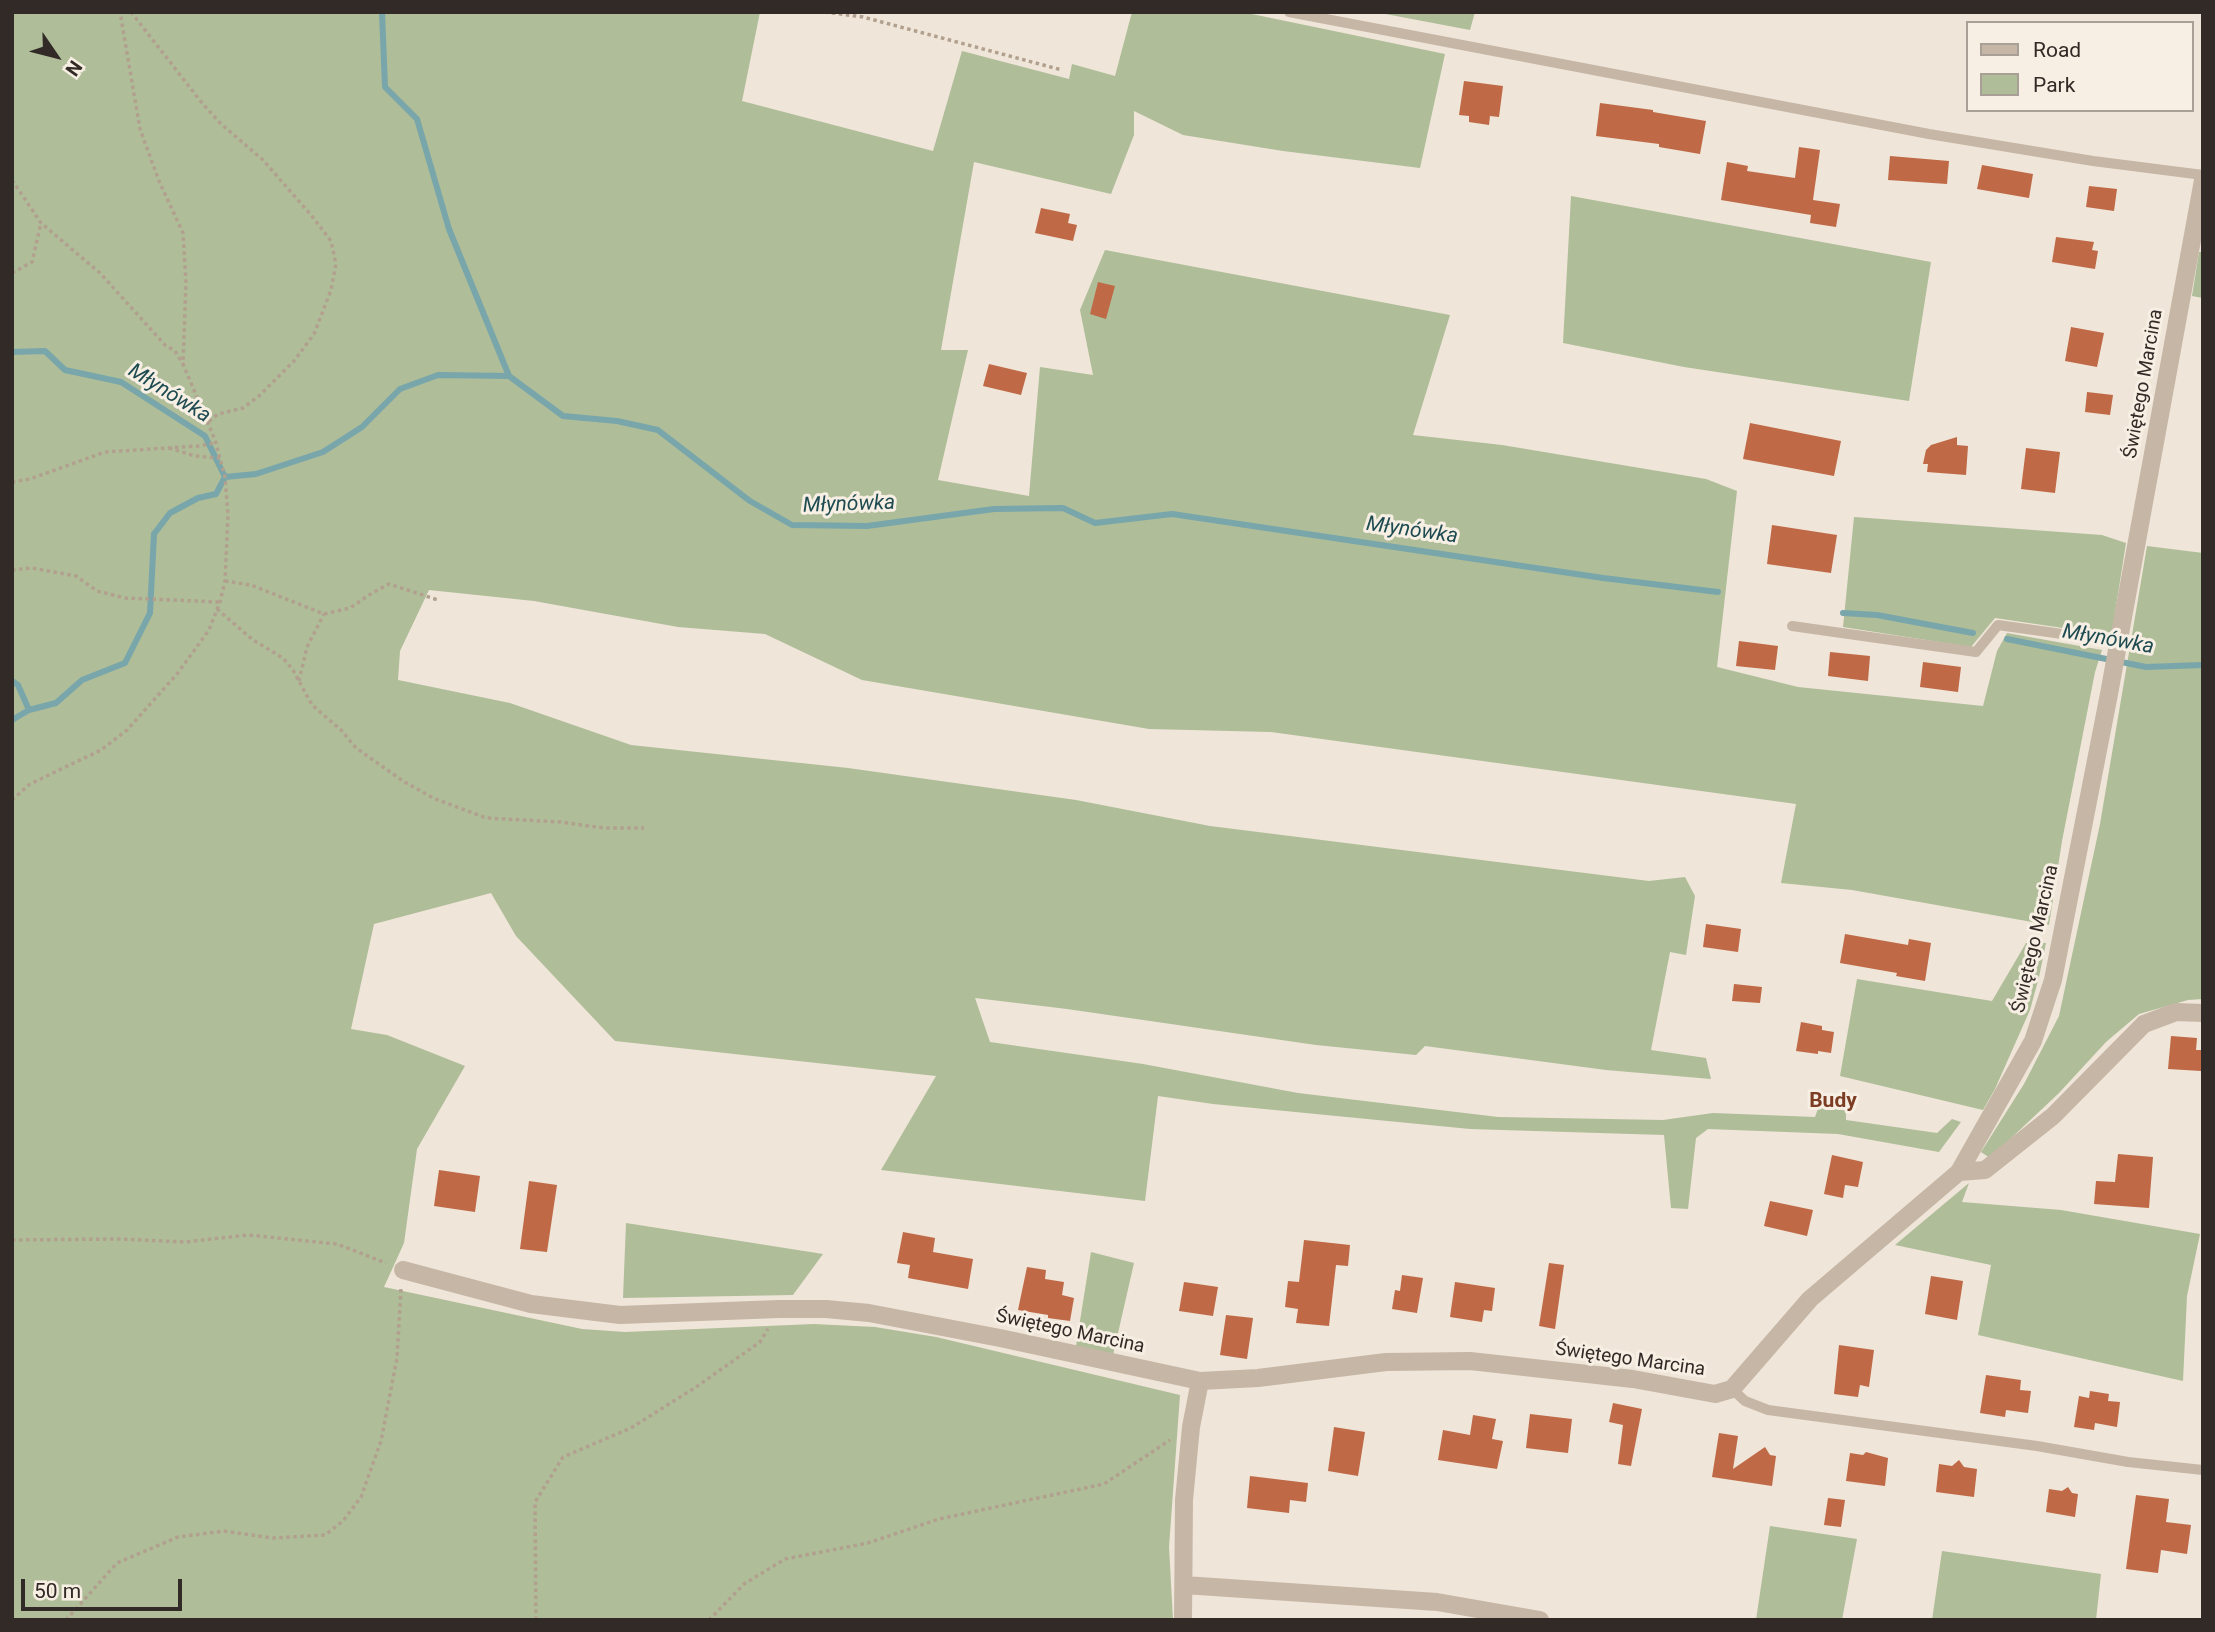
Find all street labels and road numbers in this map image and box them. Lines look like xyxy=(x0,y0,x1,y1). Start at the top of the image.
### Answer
street label: Świętego Marcina xyxy=(2120,307,2168,461)
street label: Świętego Marcina xyxy=(2008,863,2064,1015)
street label: Świętego Marcina xyxy=(994,1305,1146,1359)
street label: Świętego Marcina xyxy=(1553,1338,1707,1382)

